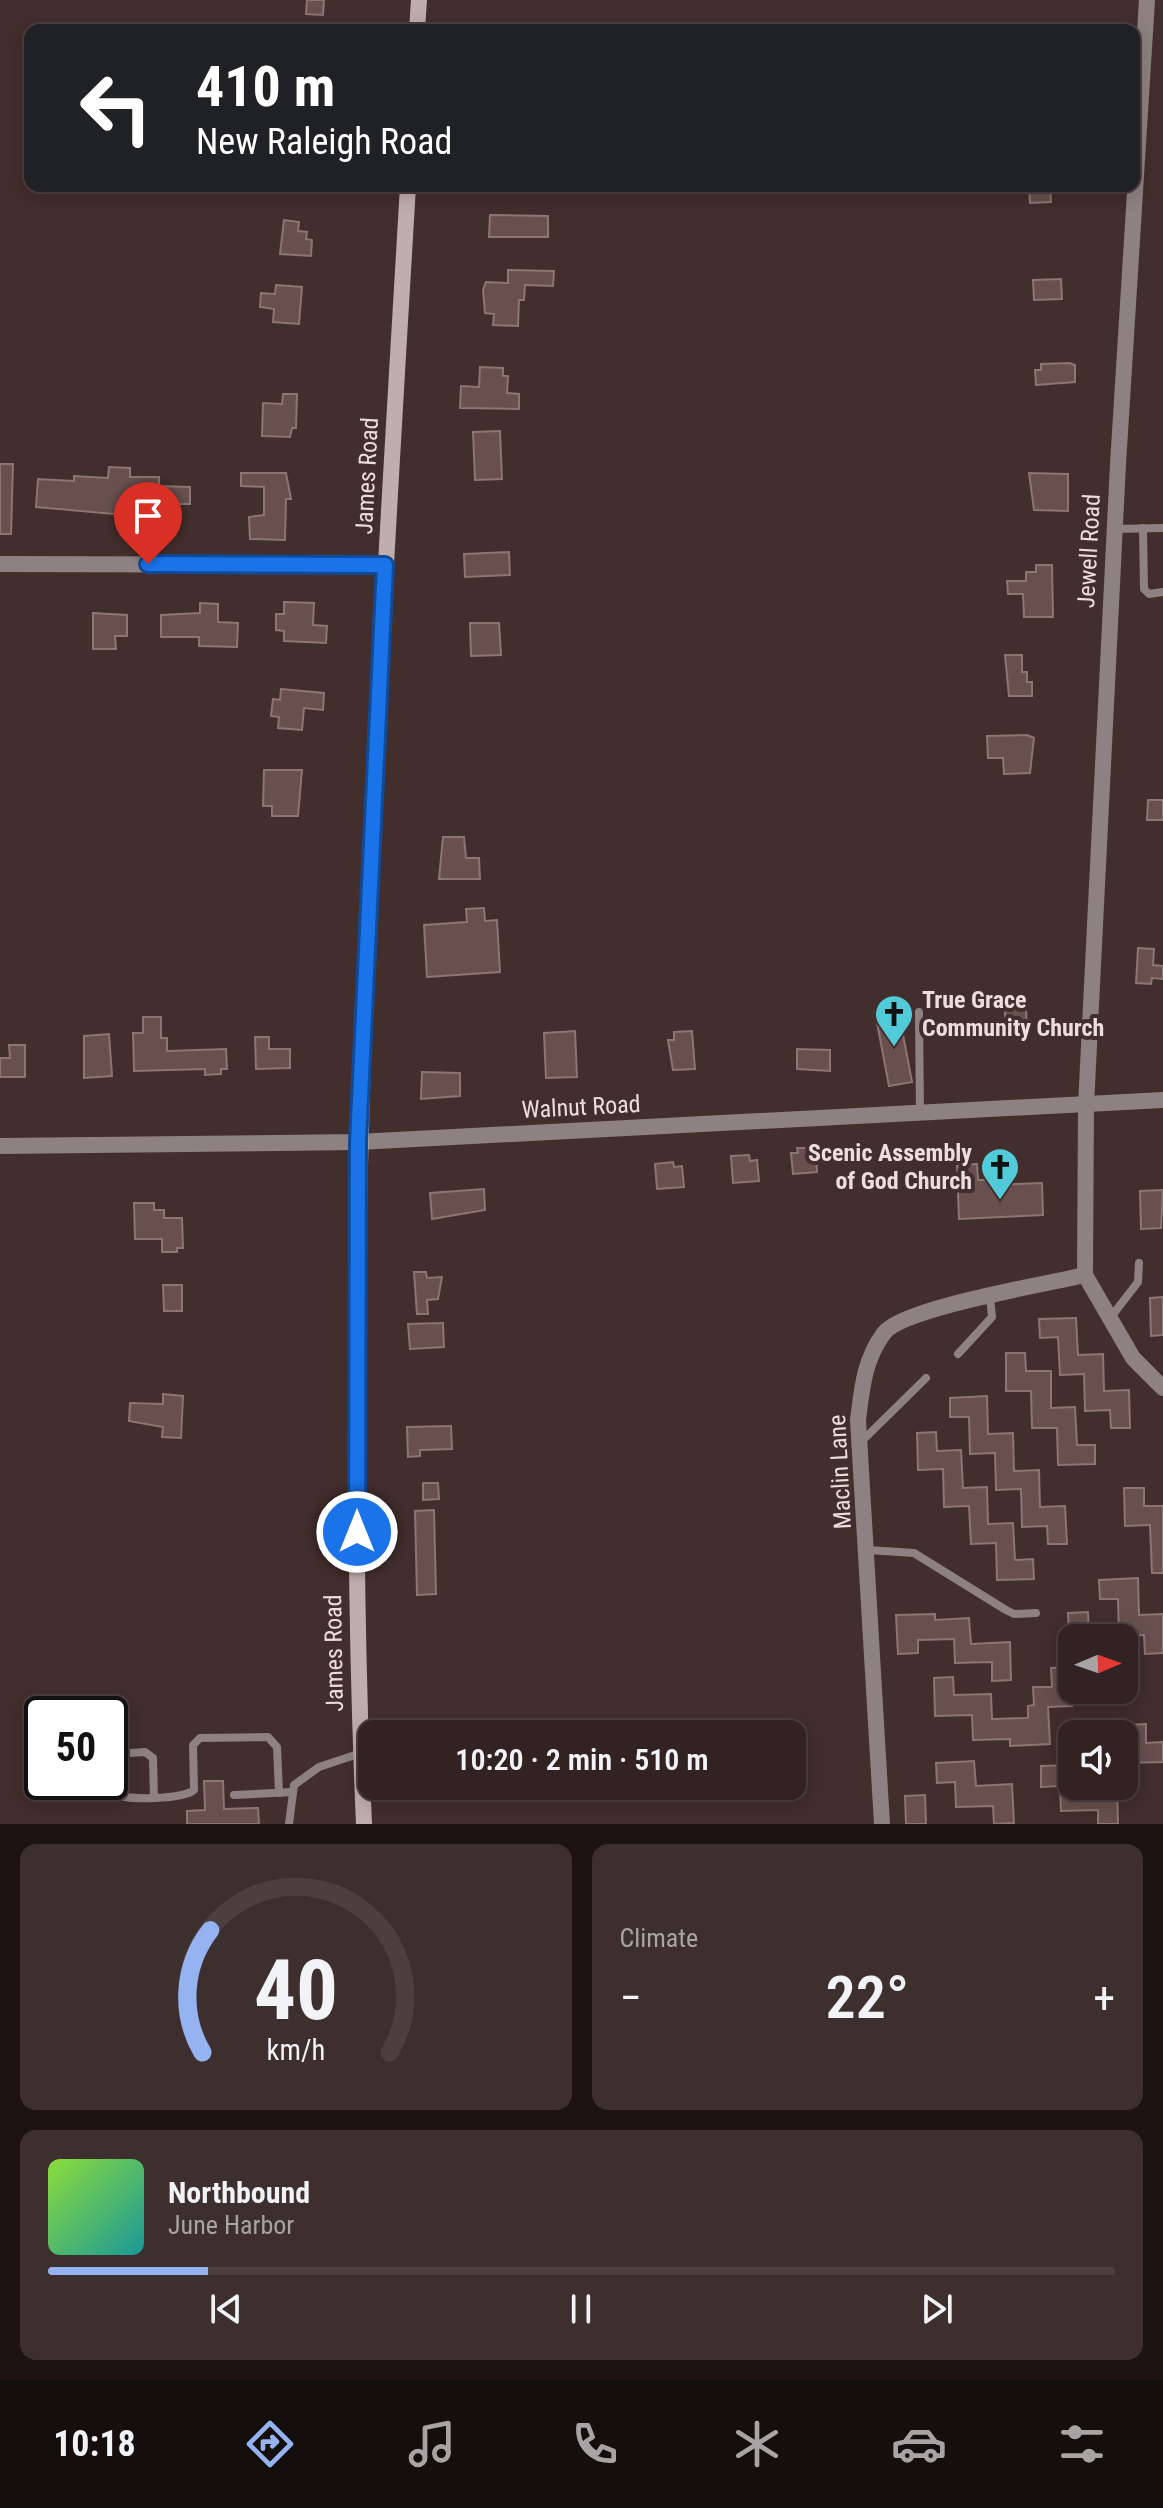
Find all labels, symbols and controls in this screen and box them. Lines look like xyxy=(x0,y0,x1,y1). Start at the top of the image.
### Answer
text: 410 m xyxy=(196,54,335,120)
icon: left xyxy=(64,56,168,160)
text: New Raleigh Road xyxy=(196,121,452,163)
street label: James Road xyxy=(350,417,384,535)
pin xyxy=(114,482,182,564)
street label: Jewell Road xyxy=(1072,493,1106,609)
icon: arrive xyxy=(126,494,170,538)
place label: True Grace Community Church xyxy=(922,986,1104,1042)
church icon: True Grace Community Church xyxy=(873,993,915,1048)
street label: Walnut Road xyxy=(521,1090,641,1124)
place label: Scenic Assembly of God Church xyxy=(808,1139,972,1195)
church icon: Scenic Assembly of God Church xyxy=(979,1146,1021,1201)
street label: Maclin Lane xyxy=(823,1414,857,1530)
position arrow xyxy=(315,1490,399,1574)
street label: James Road xyxy=(319,1594,349,1712)
north arrow xyxy=(1058,1624,1138,1704)
map controls xyxy=(1058,1624,1138,1800)
speed limit sign: 50 xyxy=(24,1696,128,1800)
button: sound xyxy=(1058,1720,1138,1800)
text: 10:20 · 2 min · 510 m xyxy=(455,1742,709,1777)
text: Climate xyxy=(620,1923,698,1953)
text: 40 xyxy=(254,1942,338,2039)
text: 22° xyxy=(826,1962,909,2033)
text: − xyxy=(620,1972,642,2024)
text: + xyxy=(1093,1972,1115,2024)
text: km/h xyxy=(266,2033,325,2067)
text: Northbound xyxy=(168,2175,310,2210)
text: June Harbor xyxy=(168,2210,294,2240)
icon: previous xyxy=(204,2287,248,2331)
icon: pause xyxy=(559,2287,603,2331)
icon: next xyxy=(915,2287,959,2331)
icon: directions xyxy=(242,2416,298,2472)
icon: music xyxy=(404,2416,460,2472)
icon: phone xyxy=(567,2416,623,2472)
icon: climate xyxy=(729,2416,785,2472)
icon: car xyxy=(891,2416,947,2472)
icon: filters xyxy=(1054,2416,1110,2472)
text: 10:18 xyxy=(53,2423,136,2465)

